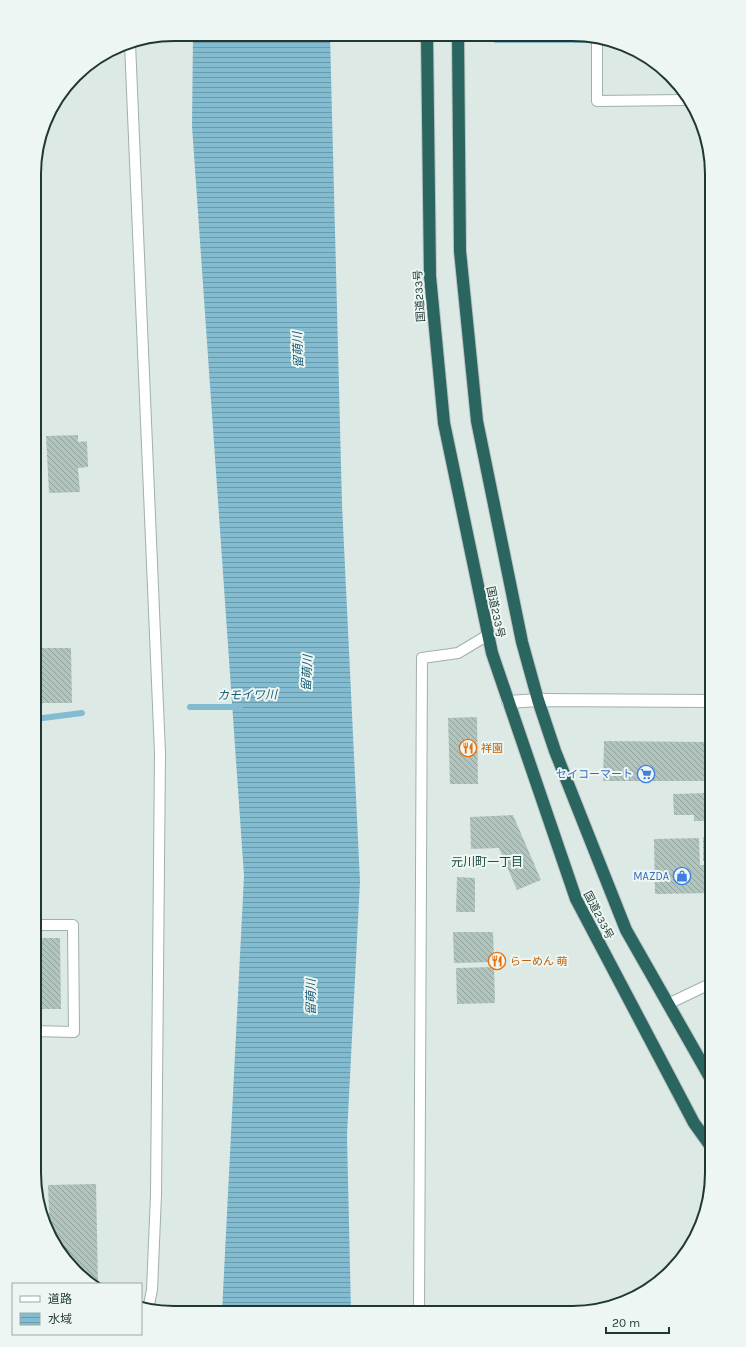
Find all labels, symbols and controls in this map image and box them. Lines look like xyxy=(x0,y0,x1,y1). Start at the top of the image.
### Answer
street label: 国道233号 xyxy=(411,269,428,323)
water label: 留萌川 xyxy=(290,330,306,368)
street label: 国道233号 xyxy=(484,585,507,639)
water label: 留萌川 xyxy=(299,653,315,691)
water label: カモイワ川 xyxy=(217,687,279,703)
restaurant icon: 祥園 xyxy=(458,738,478,758)
place label: 祥園 xyxy=(481,742,503,755)
supermarket icon: セイコーマート xyxy=(636,764,656,784)
place label: セイコーマート xyxy=(556,768,633,781)
district label: 元川町一丁目 xyxy=(451,855,523,869)
shop icon: MAZDA xyxy=(672,866,692,886)
place label: MAZDA xyxy=(633,870,670,883)
street label: 国道233号 xyxy=(581,889,616,942)
restaurant icon: らーめん 萌 xyxy=(487,951,507,971)
place label: らーめん 萌 xyxy=(510,955,568,968)
water label: 留萌川 xyxy=(304,977,318,1015)
legend xyxy=(12,1283,142,1335)
text: 道路 xyxy=(48,1292,72,1306)
scale bar xyxy=(606,1309,669,1335)
text: 水域 xyxy=(48,1312,72,1326)
text: 20 m xyxy=(612,1316,640,1330)

